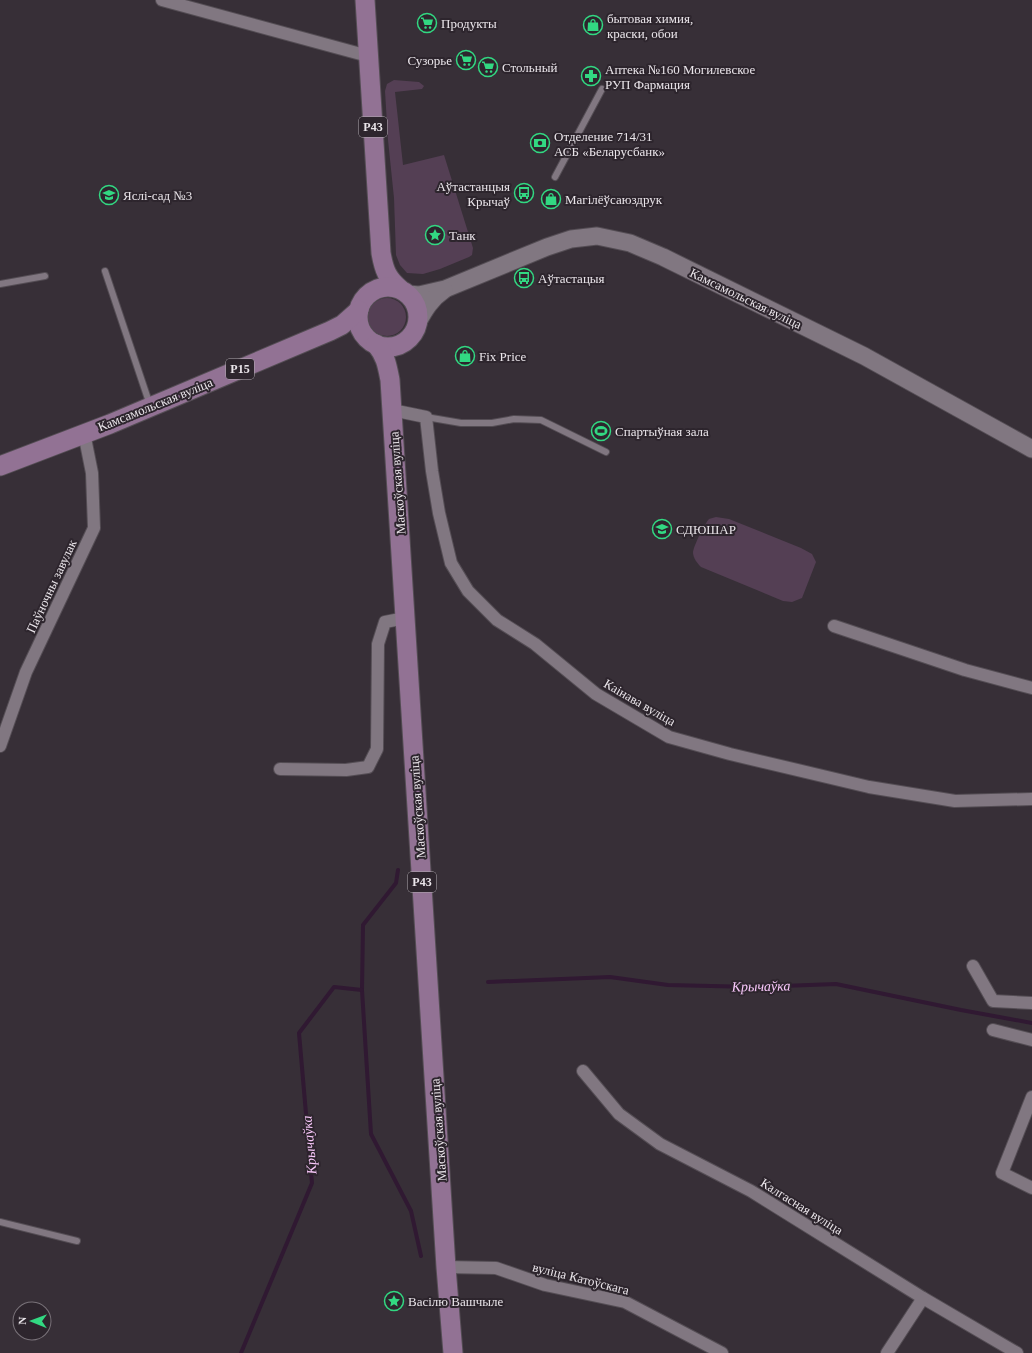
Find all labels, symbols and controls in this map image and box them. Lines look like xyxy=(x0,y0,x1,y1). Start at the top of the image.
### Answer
place label: бытовая химия, краски, обои xyxy=(607,11,693,41)
supermarket icon: Продукты xyxy=(416,12,438,34)
shop icon: бытовая химия, краски, обои xyxy=(582,14,604,36)
place label: Продукты xyxy=(441,16,497,31)
supermarket icon: Сузорье xyxy=(455,49,477,71)
place label: Сузорье xyxy=(407,53,452,68)
supermarket icon: Стольный xyxy=(477,56,499,78)
place label: Стольный xyxy=(502,60,557,75)
place label: Аптека №160 Могилевское РУП Фармация xyxy=(605,62,756,92)
pharmacy icon: Аптека №160 Могилевское РУП Фармация xyxy=(580,65,602,87)
road number: Р43 xyxy=(359,117,387,137)
place label: Отделение 714/31 АСБ «Беларусбанк» xyxy=(554,129,665,159)
bank icon: Отделение 714/31 АСБ «Беларусбанк» xyxy=(529,132,551,154)
place label: Аўтастанцыя Крычаў xyxy=(436,179,510,209)
bus stop icon: Аўтастанцыя Крычаў xyxy=(513,182,535,204)
school or university icon: Яслі-сад №3 xyxy=(98,184,120,206)
place label: Яслі-сад №3 xyxy=(123,188,192,203)
shop icon: Магілёўсаюздрук xyxy=(540,188,562,210)
place label: Магілёўсаюздрук xyxy=(565,192,663,207)
place icon: Танк xyxy=(424,224,446,246)
place label: Танк xyxy=(449,228,476,243)
street label: Камсамольская вуліца xyxy=(687,265,804,332)
bus stop icon: Аўтастацыя xyxy=(513,267,535,289)
place label: Аўтастацыя xyxy=(538,271,605,286)
shop icon: Fix Price xyxy=(454,345,476,367)
place label: Fix Price xyxy=(479,349,527,364)
road number: Р15 xyxy=(226,359,254,379)
street label: Камсамольская вуліца xyxy=(96,374,215,434)
sports icon: Спартыўная зала xyxy=(590,420,612,442)
place label: Спартыўная зала xyxy=(615,424,709,439)
street label: Маскоўская вуліца xyxy=(386,431,409,535)
school or university icon: СДЮШАР xyxy=(651,518,673,540)
place label: СДЮШАР xyxy=(676,522,736,537)
street label: Паўночны завулак xyxy=(23,536,80,635)
street label: Каінава вуліца xyxy=(601,676,678,729)
street label: Маскоўская вуліца xyxy=(406,755,429,859)
road number: Р43 xyxy=(408,872,436,892)
water label: Крычаўка xyxy=(730,978,791,995)
street label: Маскоўская вуліца xyxy=(427,1078,450,1182)
water label: Крычаўка xyxy=(299,1115,320,1176)
street label: Калгасная вуліца xyxy=(758,1175,846,1238)
street label: вуліца Катоўскага xyxy=(531,1259,631,1298)
place icon: Васілю Вашчыле xyxy=(383,1290,405,1312)
place label: Васілю Вашчыле xyxy=(408,1294,503,1309)
north arrow xyxy=(12,1301,52,1341)
text: N xyxy=(16,1317,28,1325)

